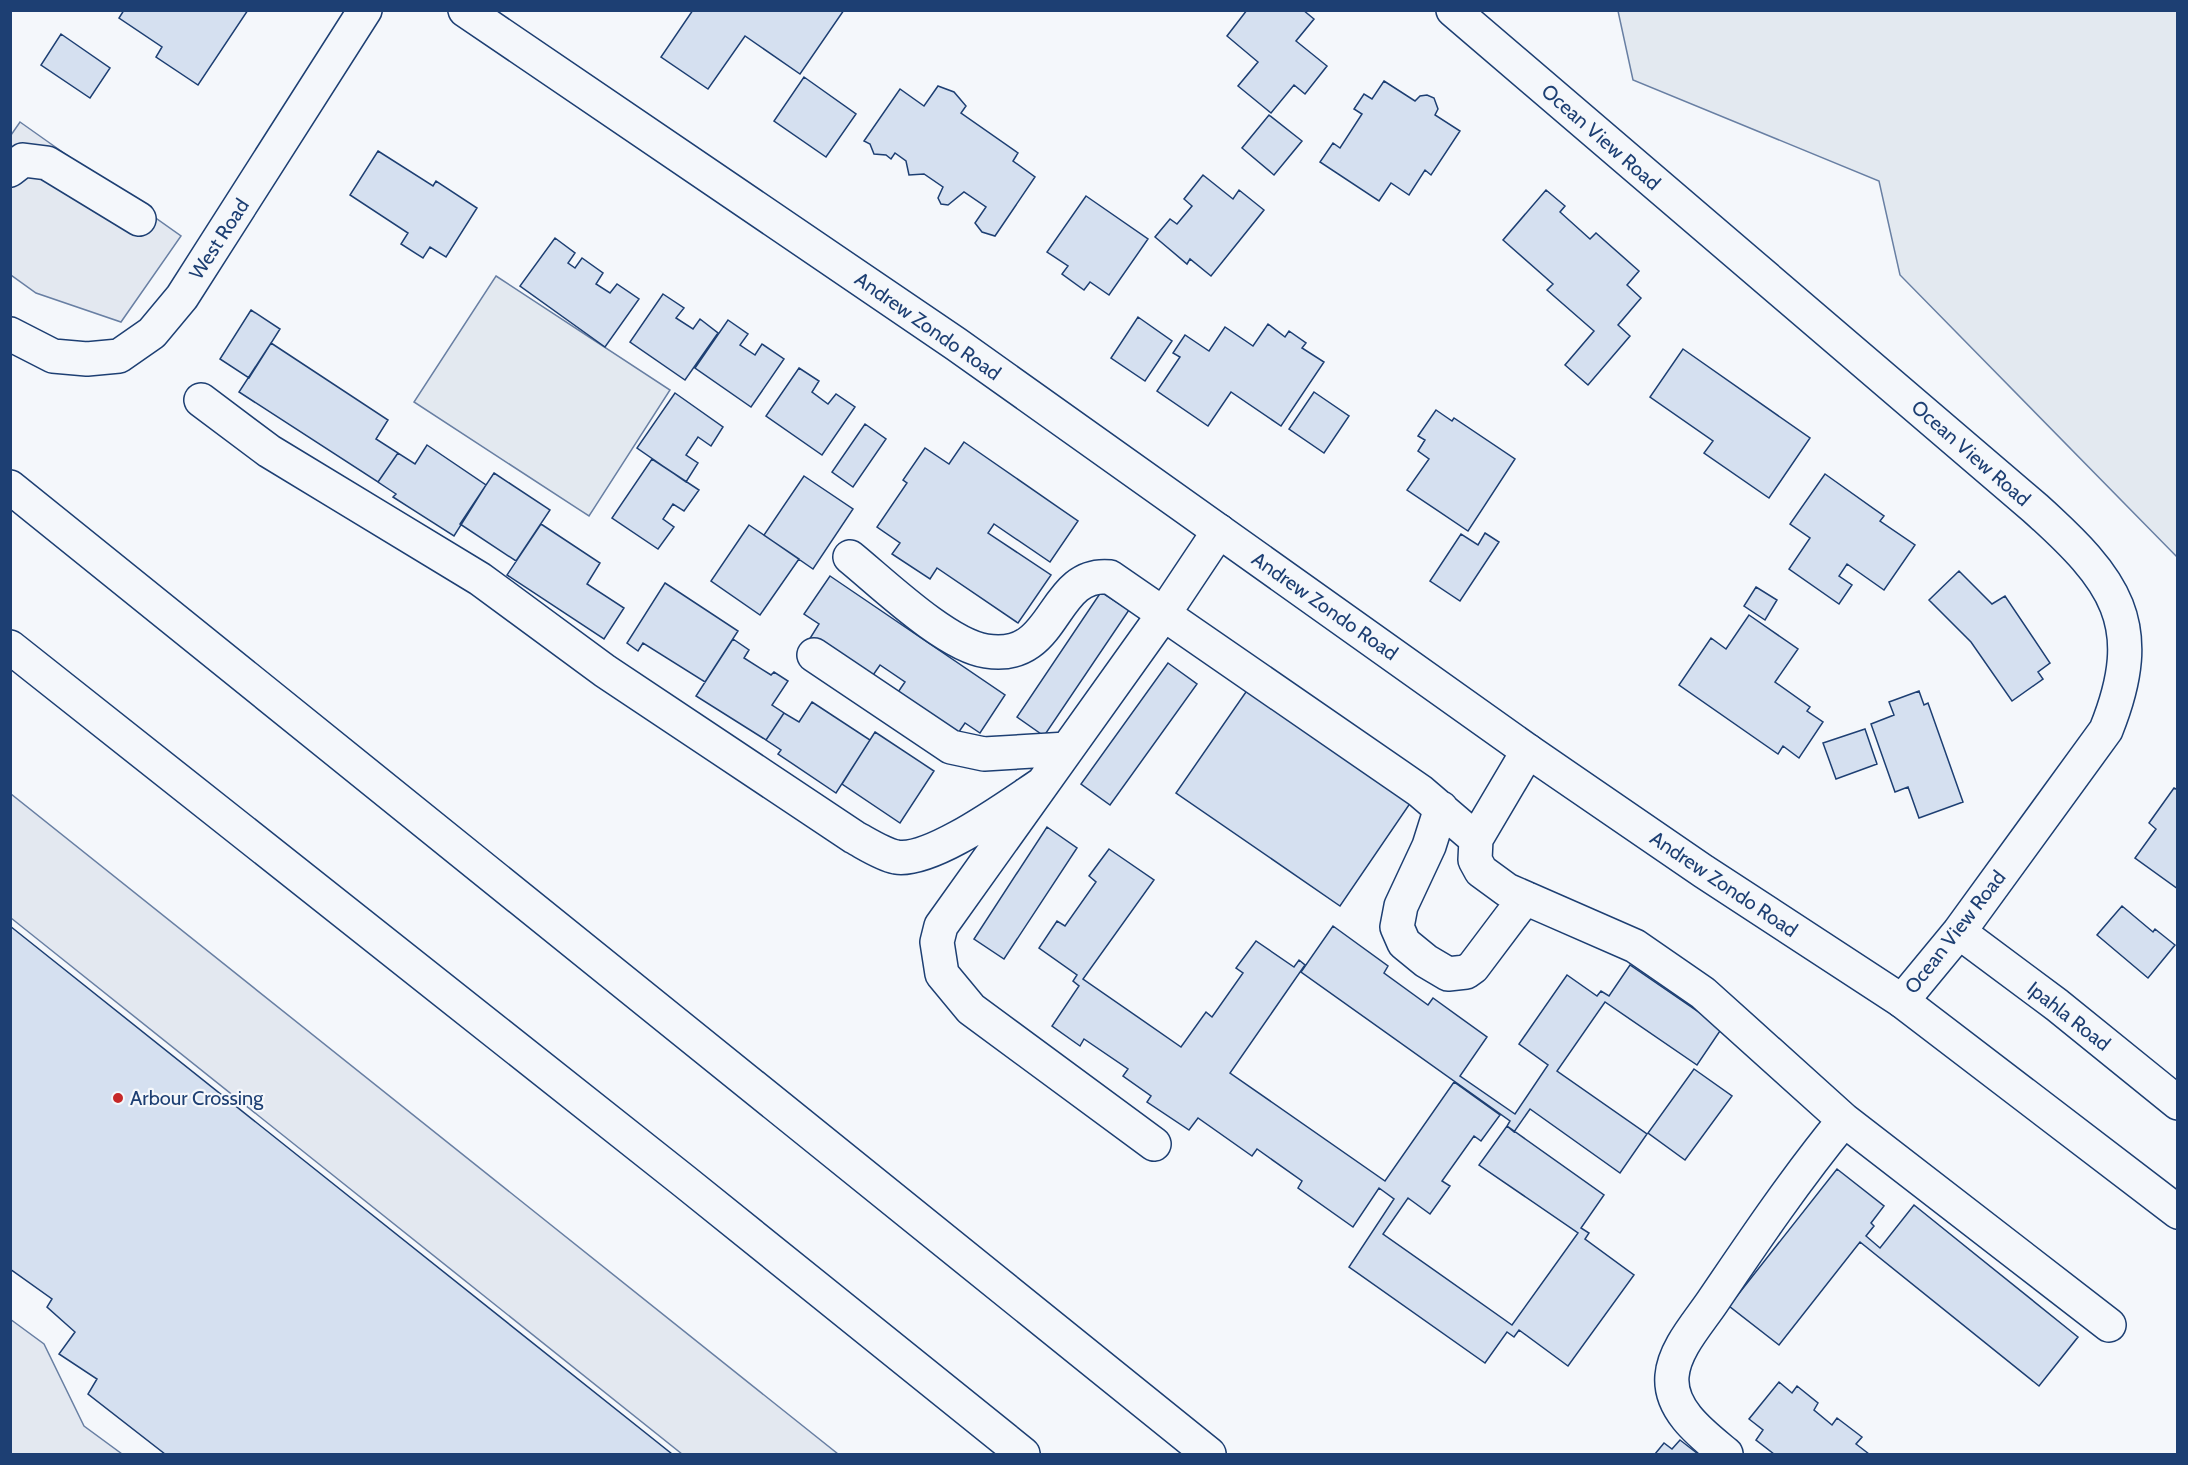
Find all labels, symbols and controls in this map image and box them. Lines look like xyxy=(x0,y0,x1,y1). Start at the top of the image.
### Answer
street label: Ocean View Road xyxy=(1537,79,1665,195)
street label: West Road xyxy=(184,194,254,284)
street label: Andrew Zondo Road xyxy=(850,267,1006,385)
street label: Ocean View Road xyxy=(1907,395,2035,511)
street label: Andrew Zondo Road xyxy=(1247,547,1403,665)
street label: Andrew Zondo Road xyxy=(1646,826,1802,942)
street label: Ocean View Road xyxy=(1899,866,2011,998)
street label: Ipahla Road xyxy=(2023,976,2115,1056)
place label: Arbour Crossing xyxy=(130,1086,264,1110)
marker: Arbour Crossing xyxy=(111,1091,125,1105)

